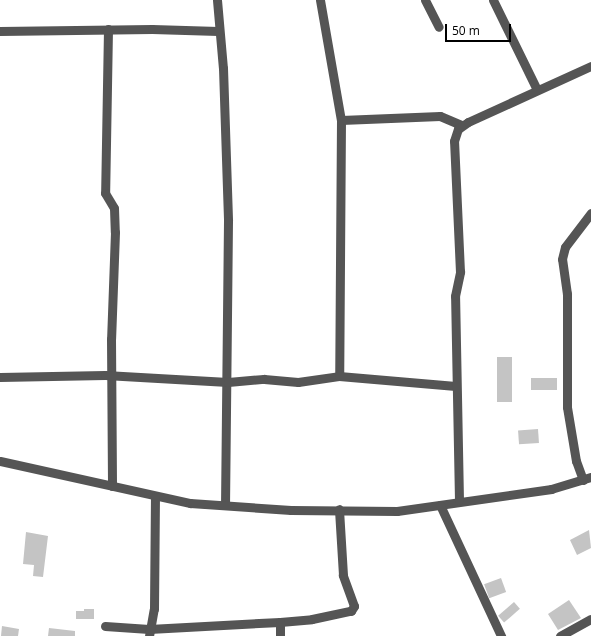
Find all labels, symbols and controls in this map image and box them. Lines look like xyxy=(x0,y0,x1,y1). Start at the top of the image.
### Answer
scale bar xyxy=(447,16,513,42)
text: 50 m xyxy=(452,22,480,39)

